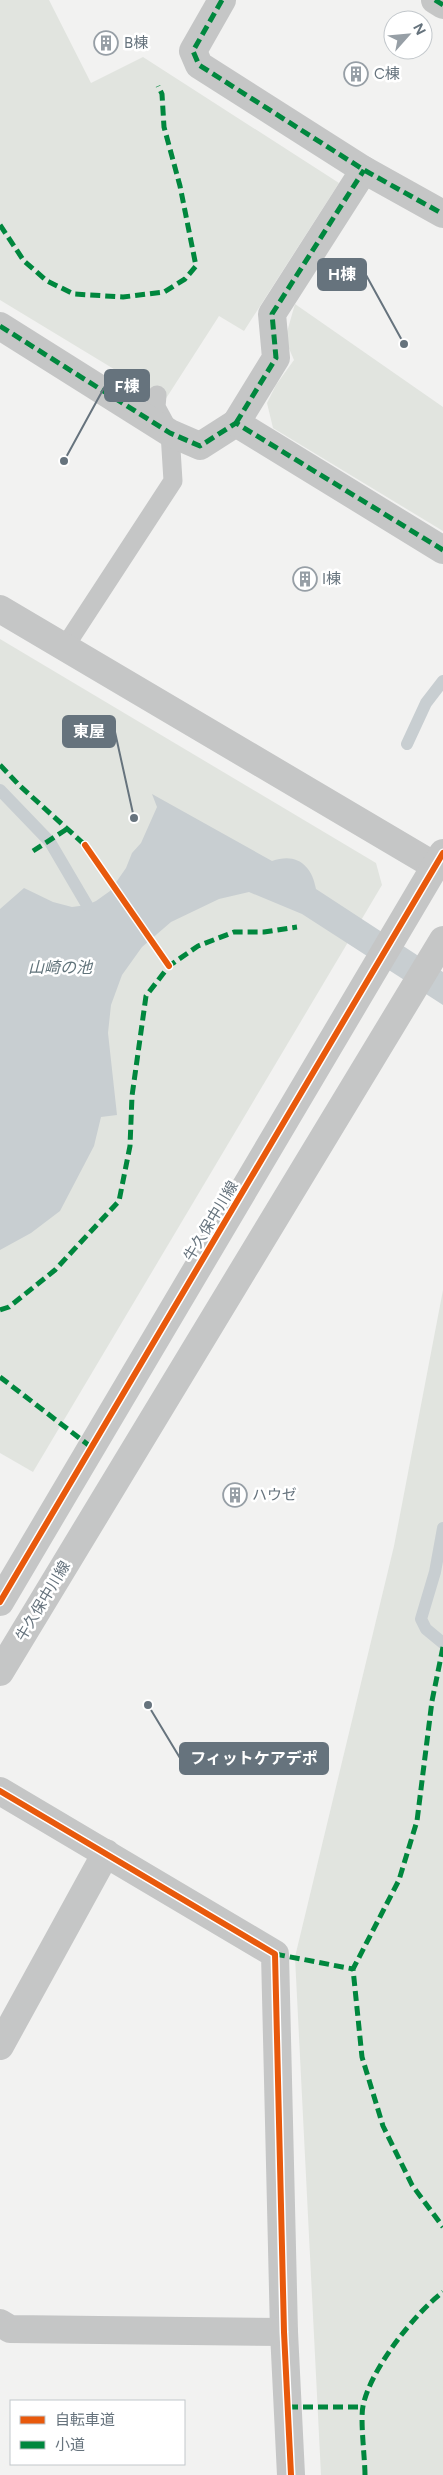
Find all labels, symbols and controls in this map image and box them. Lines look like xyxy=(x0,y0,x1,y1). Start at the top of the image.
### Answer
north arrow xyxy=(383,10,433,60)
text: N xyxy=(409,21,429,38)
building icon: B棟 xyxy=(93,30,119,56)
place label: B棟 xyxy=(124,34,148,52)
building icon: C棟 xyxy=(343,61,369,87)
place label: C棟 xyxy=(374,65,400,83)
callout: H棟 xyxy=(318,259,366,290)
text: H棟 xyxy=(328,265,356,284)
callout: F棟 xyxy=(105,370,149,401)
text: F棟 xyxy=(115,377,139,396)
building icon: I棟 xyxy=(292,566,318,592)
place label: I棟 xyxy=(322,570,341,588)
callout: 東屋 xyxy=(63,716,115,747)
text: 東屋 xyxy=(73,722,105,741)
water label: 山崎の池 xyxy=(28,958,94,977)
street label: 牛久保中川線 xyxy=(180,1178,242,1264)
building icon: ハウゼ xyxy=(222,1482,248,1508)
place label: ハウゼ xyxy=(252,1486,297,1504)
street label: 牛久保中川線 xyxy=(12,1558,74,1644)
callout: フィットケアデポ xyxy=(180,1743,328,1774)
text: フィットケアデポ xyxy=(190,1749,318,1768)
legend xyxy=(10,2400,185,2465)
text: 自転車道 xyxy=(55,2411,115,2429)
text: 小道 xyxy=(55,2436,85,2454)

